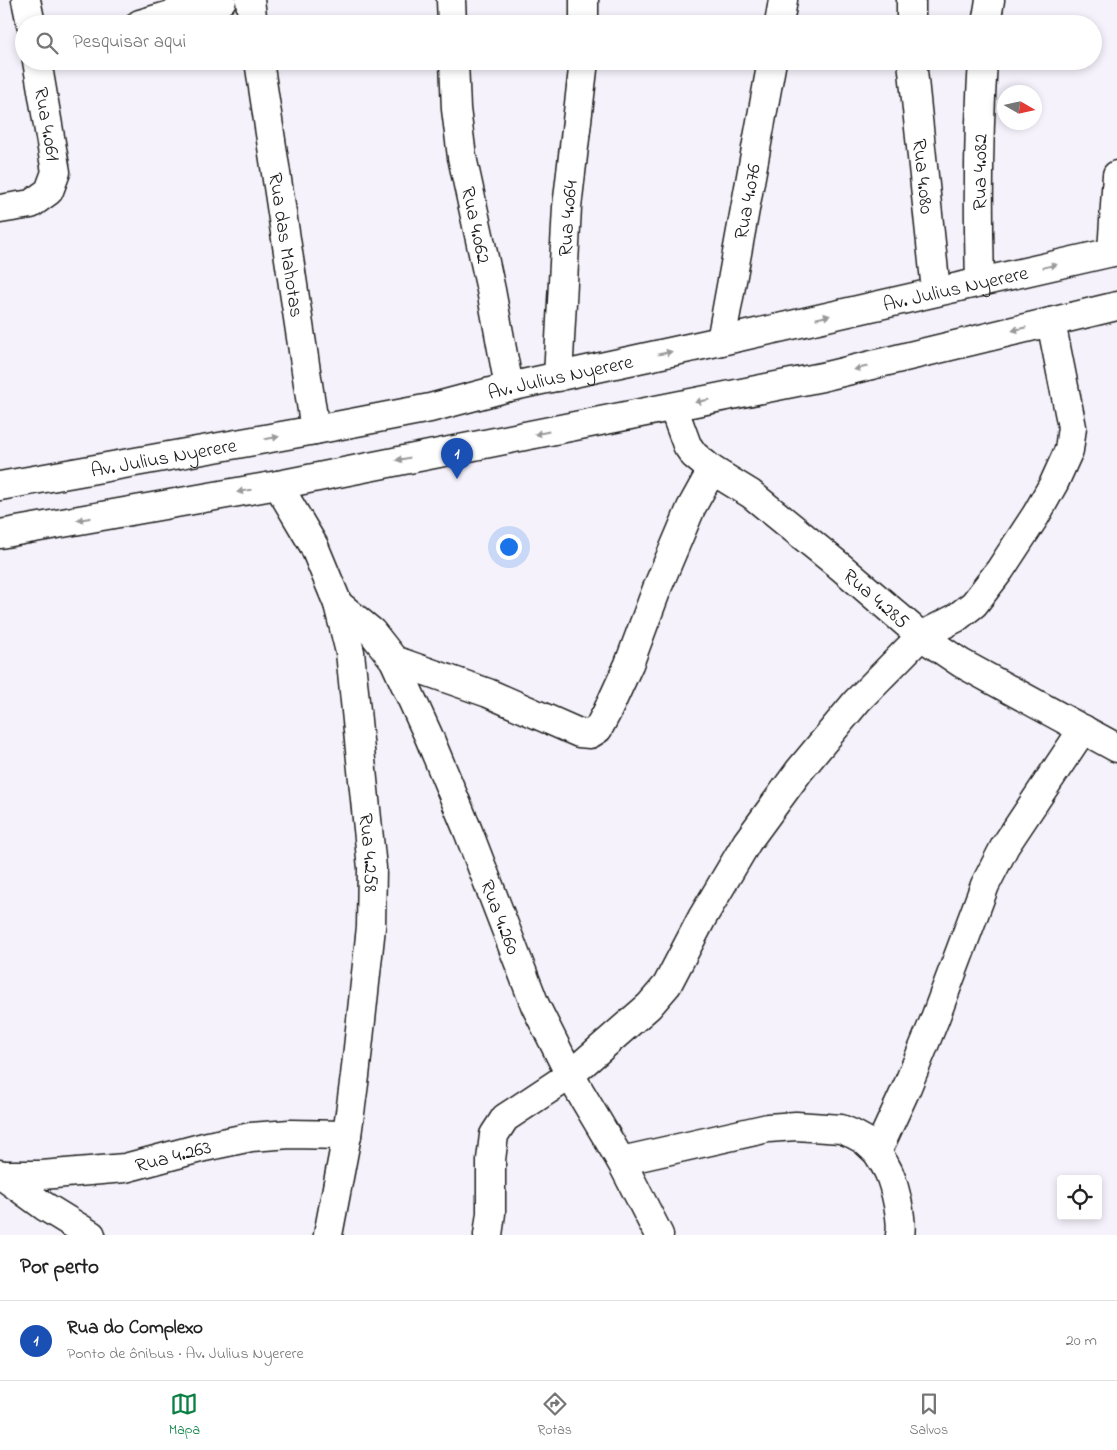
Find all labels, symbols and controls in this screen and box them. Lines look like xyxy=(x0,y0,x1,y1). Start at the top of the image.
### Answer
search box xyxy=(15,15,1102,70)
icon: search xyxy=(33,29,61,57)
text: Pesquisar aqui xyxy=(73,29,186,56)
street label: Rua 4.061 xyxy=(25,85,66,164)
north arrow xyxy=(997,85,1042,130)
street label: Rua 4.082 xyxy=(967,133,997,210)
street label: Rua 4.080 xyxy=(903,138,940,216)
street label: Rua 4.076 xyxy=(728,161,770,242)
street label: Rua das Mahotas xyxy=(259,171,310,320)
street label: Rua 4.064 xyxy=(552,179,587,257)
street label: Rua 4.062 xyxy=(452,184,497,267)
street label: Av. Julius Nyerere xyxy=(881,260,1031,321)
one-way arrow xyxy=(1043,262,1058,270)
one-way arrow xyxy=(816,313,831,321)
one-way arrow xyxy=(1011,325,1026,333)
street label: Av. Julius Nyerere xyxy=(485,349,636,409)
one-way arrow xyxy=(657,349,672,357)
one-way arrow xyxy=(853,364,868,372)
one-way arrow xyxy=(694,397,709,405)
one-way arrow xyxy=(535,429,550,437)
street label: Av. Julius Nyerere xyxy=(89,432,239,487)
one-way arrow xyxy=(264,433,280,441)
pin: 1 xyxy=(441,438,473,479)
one-way arrow xyxy=(395,456,411,464)
one-way arrow xyxy=(235,487,251,495)
one-way arrow xyxy=(75,516,91,524)
your location xyxy=(496,534,522,560)
street label: Rua 4.285 xyxy=(835,563,915,637)
street label: Rua 4.258 xyxy=(350,812,384,893)
street label: Rua 4.260 xyxy=(471,876,526,960)
street label: Rua 4.263 xyxy=(132,1134,214,1182)
map controls xyxy=(1057,1175,1102,1220)
button: locate xyxy=(1057,1175,1102,1220)
text: Por perto xyxy=(20,1253,99,1283)
text: Rua do Complexo xyxy=(67,1315,203,1342)
text: 1 xyxy=(33,1329,39,1353)
text: 20 m xyxy=(1066,1329,1097,1353)
text: Ponto de ônibus · Av. Julius Nyerere xyxy=(67,1342,304,1366)
tab: Mapa xyxy=(169,1390,200,1441)
tab: Rotas xyxy=(538,1390,572,1441)
tab: Salvos xyxy=(909,1390,948,1441)

